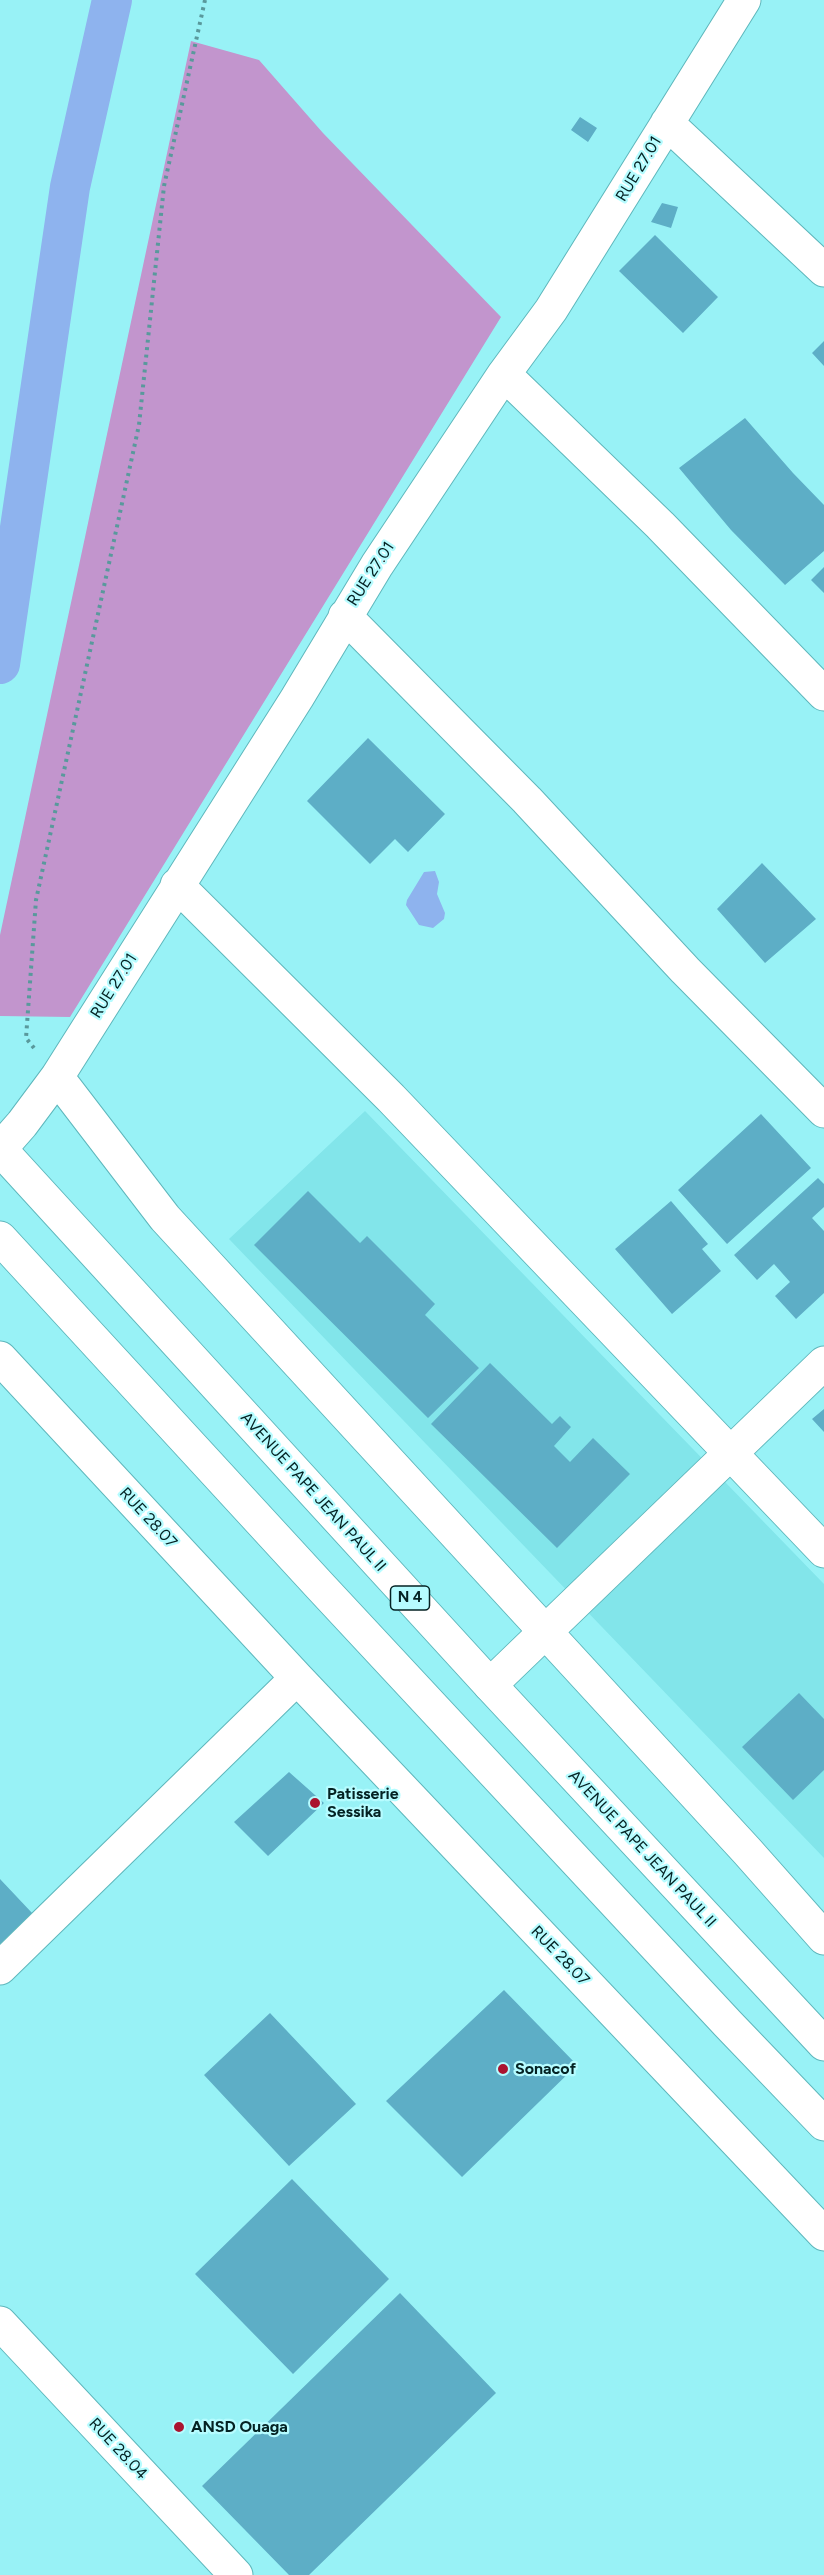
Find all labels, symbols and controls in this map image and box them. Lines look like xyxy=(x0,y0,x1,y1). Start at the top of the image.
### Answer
street label: RUE 27.01 xyxy=(612,133,666,205)
street label: RUE 27.01 xyxy=(343,538,399,610)
street label: RUE 27.01 xyxy=(87,950,141,1022)
street label: AVENUE PAPE JEAN PAUL II xyxy=(236,1408,390,1576)
street label: RUE 28.07 xyxy=(115,1484,181,1552)
road number: N 4 xyxy=(390,1586,430,1610)
street label: AVENUE PAPE JEAN PAUL II xyxy=(564,1766,720,1932)
place label: Patisserie Sessika xyxy=(327,1784,399,1822)
marker: Patisserie Sessika xyxy=(308,1796,322,1810)
street label: RUE 28.07 xyxy=(527,1922,593,1990)
place label: Sonacof xyxy=(515,2059,576,2079)
marker: Sonacof xyxy=(496,2062,510,2076)
street label: RUE 28.04 xyxy=(85,2414,151,2484)
place label: ANSD Ouaga xyxy=(191,2417,288,2437)
marker: ANSD Ouaga xyxy=(172,2420,186,2434)

